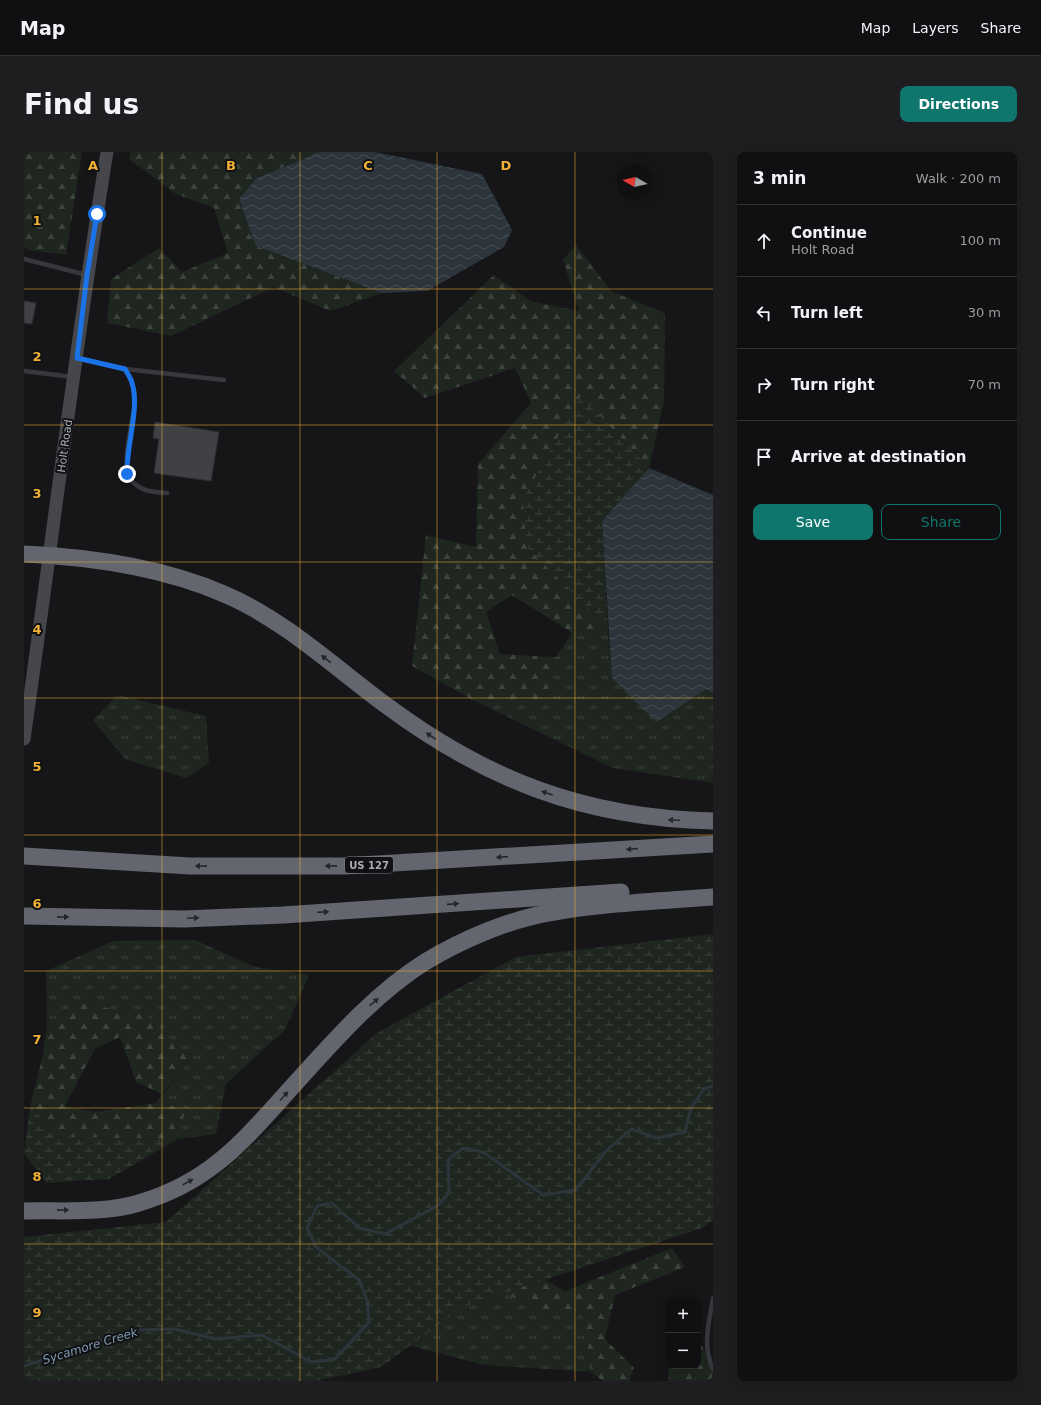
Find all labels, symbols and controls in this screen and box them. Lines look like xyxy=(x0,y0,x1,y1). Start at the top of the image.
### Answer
text: Map xyxy=(20,17,65,39)
text: Map xyxy=(861,20,890,36)
text: Layers xyxy=(912,20,959,36)
text: Share xyxy=(981,20,1021,36)
button: Directions xyxy=(900,86,1017,122)
text: Find us xyxy=(24,88,139,121)
text: A xyxy=(88,158,98,173)
text: B xyxy=(226,158,236,173)
text: C xyxy=(363,158,373,173)
text: D xyxy=(501,158,512,173)
north arrow xyxy=(617,164,653,200)
text: 3 min xyxy=(753,168,806,188)
text: Walk · 200 m xyxy=(916,171,1001,186)
route start xyxy=(88,205,106,223)
text: 1 xyxy=(32,213,42,228)
text: Continue xyxy=(791,224,867,242)
icon: ahead xyxy=(753,230,775,252)
text: 100 m xyxy=(959,233,1001,248)
text: Holt Road xyxy=(791,242,854,257)
icon: left xyxy=(753,302,775,324)
text: Turn left xyxy=(791,304,863,322)
text: 30 m xyxy=(968,305,1001,320)
text: 2 xyxy=(32,349,42,364)
icon: right xyxy=(753,374,775,396)
text: Turn right xyxy=(791,376,875,394)
text: 70 m xyxy=(968,377,1001,392)
street label: Holt Road xyxy=(55,419,75,473)
icon: arrive xyxy=(753,446,775,468)
text: Arrive at destination xyxy=(791,448,966,466)
route end xyxy=(118,465,136,483)
text: 3 xyxy=(32,486,42,501)
button: Save xyxy=(753,504,873,540)
button: Share xyxy=(881,504,1001,540)
text: 4 xyxy=(32,622,42,637)
one-way arrow xyxy=(321,655,332,663)
one-way arrow xyxy=(426,732,436,740)
text: 5 xyxy=(32,759,42,774)
one-way arrow xyxy=(541,790,553,796)
one-way arrow xyxy=(668,816,680,823)
one-way arrow xyxy=(626,846,638,853)
one-way arrow xyxy=(496,854,508,861)
road number: US 127 xyxy=(345,857,393,873)
one-way arrow xyxy=(194,863,207,869)
one-way arrow xyxy=(324,863,337,869)
text: 6 xyxy=(32,896,42,911)
one-way arrow xyxy=(447,900,459,907)
one-way arrow xyxy=(317,909,329,916)
one-way arrow xyxy=(57,914,70,920)
one-way arrow xyxy=(187,915,199,922)
one-way arrow xyxy=(369,998,380,1007)
text: 7 xyxy=(32,1032,42,1047)
one-way arrow xyxy=(279,1091,289,1101)
text: 8 xyxy=(32,1169,42,1184)
one-way arrow xyxy=(182,1179,194,1186)
one-way arrow xyxy=(57,1207,70,1213)
map controls xyxy=(665,1297,701,1369)
button: + xyxy=(665,1297,701,1333)
text: 9 xyxy=(32,1305,42,1320)
water label: Sycamore Creek xyxy=(41,1325,140,1367)
button: − xyxy=(665,1333,701,1369)

